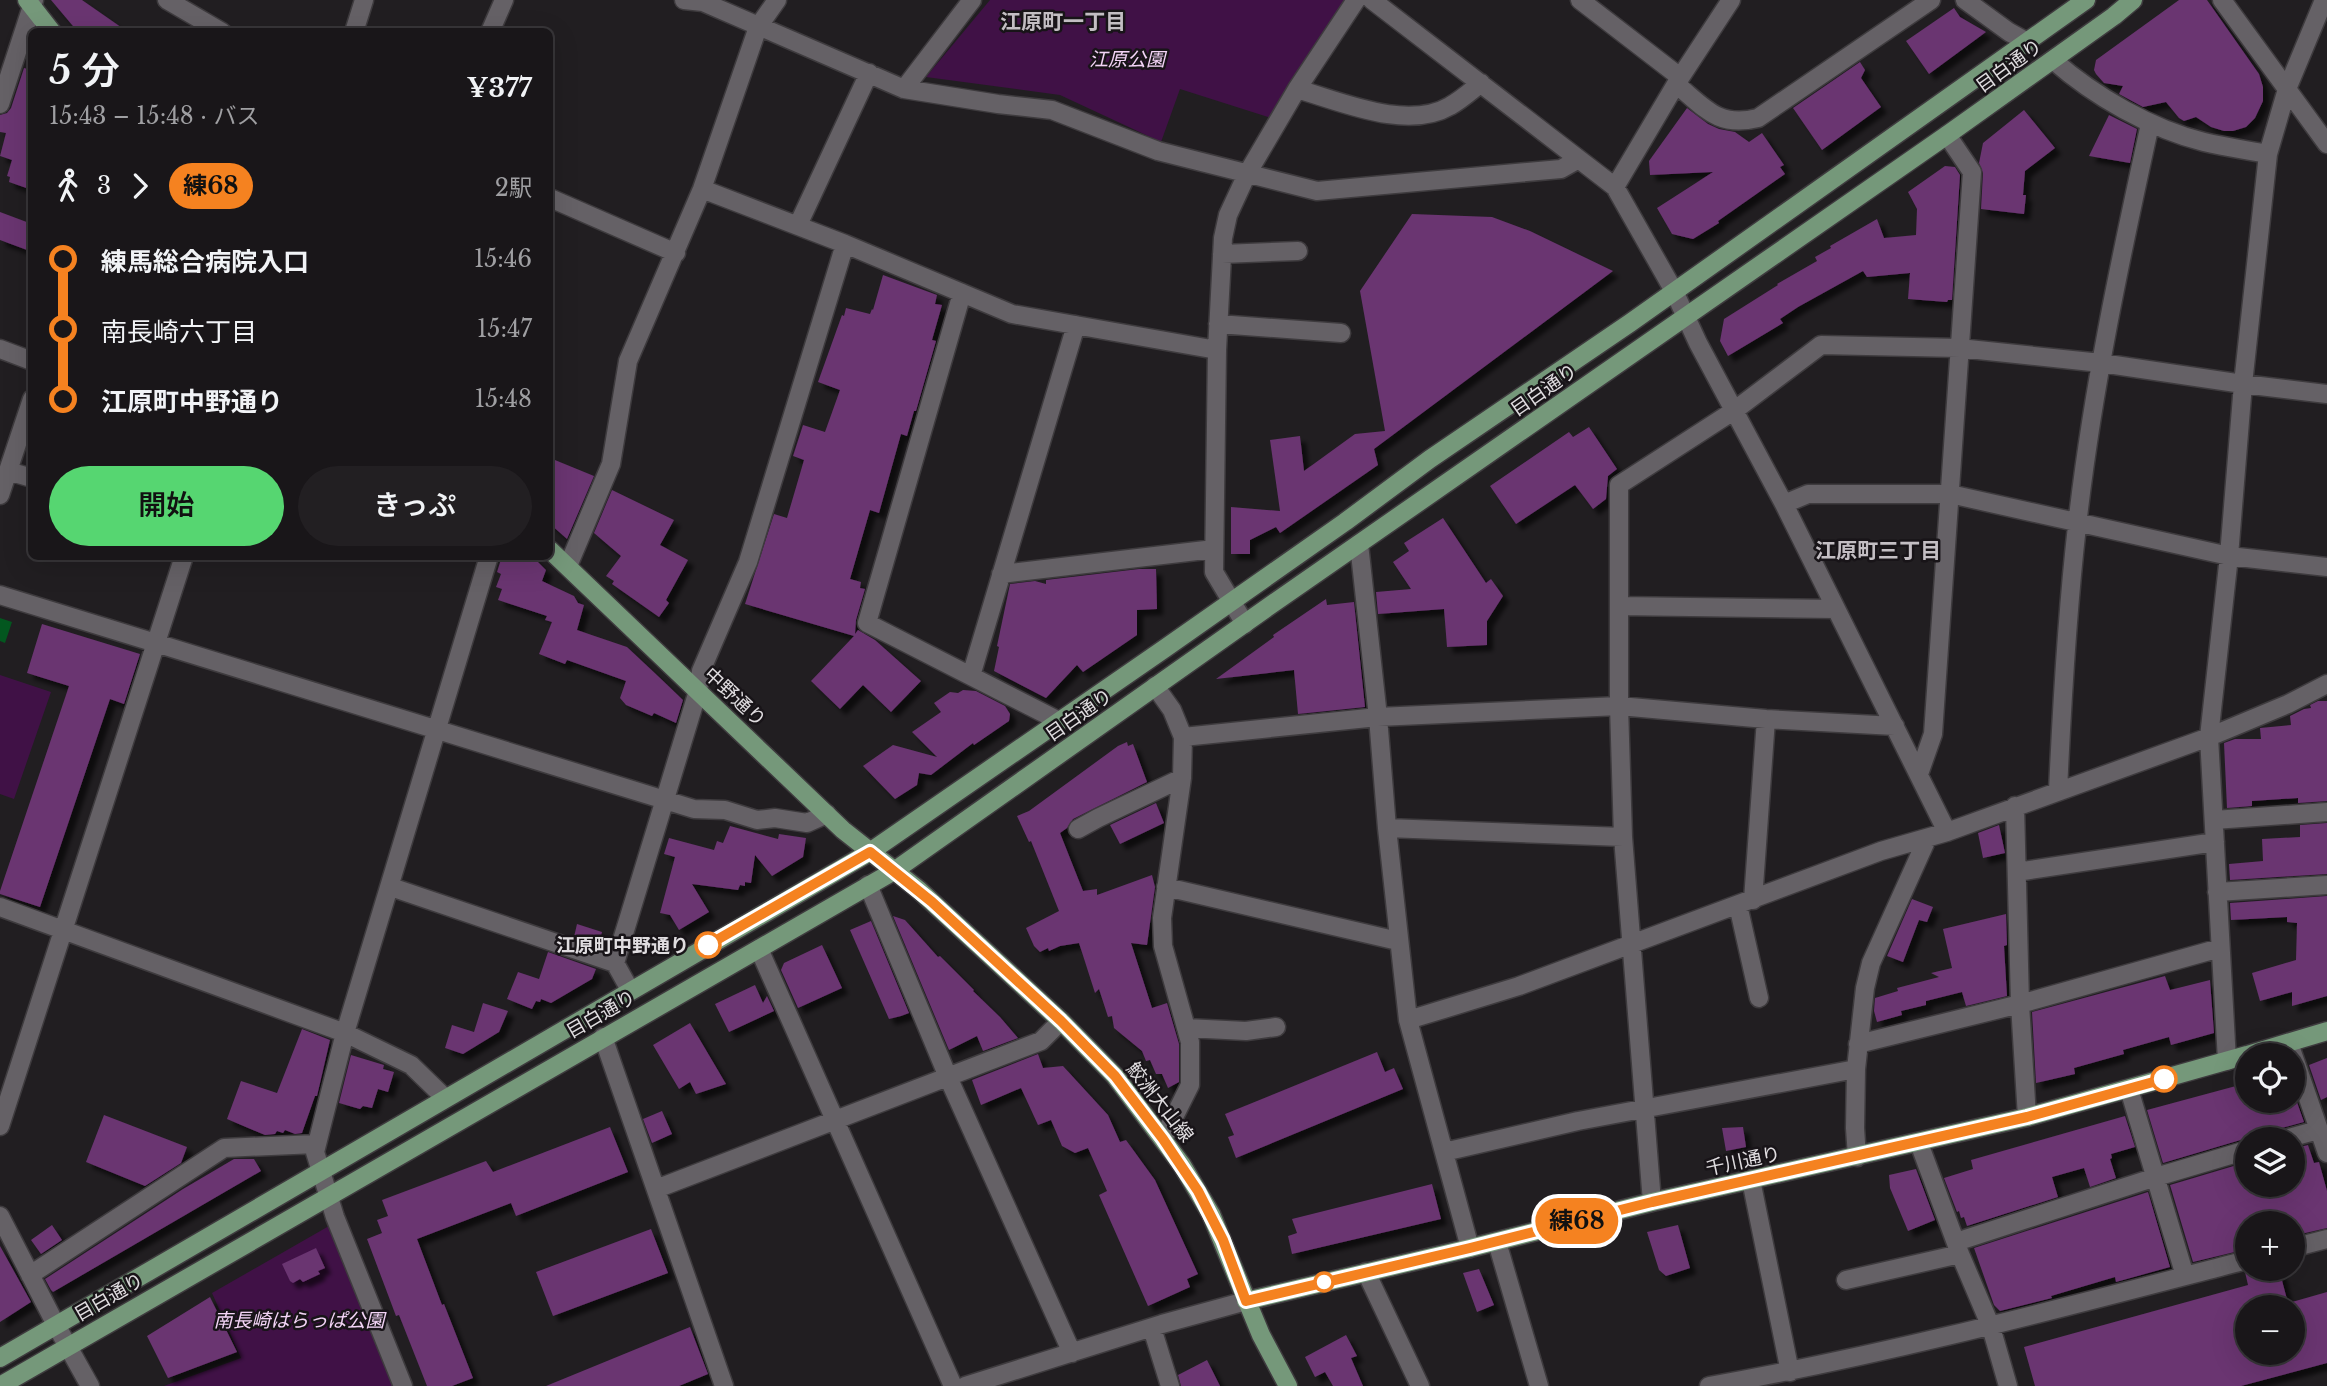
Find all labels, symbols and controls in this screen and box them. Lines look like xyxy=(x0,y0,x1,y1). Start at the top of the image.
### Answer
district label: 江原町一丁目 xyxy=(1000,9,1126,35)
street label: 目白通り xyxy=(1971,34,2047,98)
text: 5 分 xyxy=(49,47,120,94)
park label: 江原公園 xyxy=(1089,48,1168,71)
text: ¥377 xyxy=(466,72,532,104)
text: 15:43 – 15:48 · バス xyxy=(49,102,259,130)
icon: walk xyxy=(49,167,87,205)
icon: forward xyxy=(121,167,159,205)
text: 練68 xyxy=(183,171,239,200)
text: 3 xyxy=(97,172,111,200)
text: 2駅 xyxy=(495,174,532,202)
text: 15:46 xyxy=(474,245,532,273)
text: 練馬総合病院入口 xyxy=(101,246,309,278)
text: 15:47 xyxy=(477,315,532,343)
text: 南長崎六丁目 xyxy=(101,316,257,348)
street label: 目白通り xyxy=(1506,359,1582,421)
text: 15:48 xyxy=(475,385,532,413)
text: 江原町中野通り xyxy=(101,386,283,418)
button: 開始 xyxy=(49,466,284,546)
button: きっぷ xyxy=(298,466,532,546)
district label: 江原町三丁目 xyxy=(1815,538,1941,564)
street label: 中野通り xyxy=(699,663,771,731)
street label: 目白通り xyxy=(1041,684,1117,746)
marker: 江原町中野通り xyxy=(695,932,721,958)
place label: 江原町中野通り xyxy=(556,934,689,957)
street label: 目白通り xyxy=(562,985,640,1043)
map controls xyxy=(2235,1043,2305,1365)
button: locate xyxy=(2235,1043,2305,1113)
street label: 鮫洲大山線 xyxy=(1122,1057,1198,1147)
unlabelled marker xyxy=(2151,1066,2177,1092)
button: layers xyxy=(2235,1127,2305,1197)
street label: 千川通り xyxy=(1703,1142,1783,1180)
line badge: 練68 xyxy=(1537,1198,1617,1244)
text: 練68 xyxy=(1549,1206,1605,1235)
button: + xyxy=(2235,1211,2305,1281)
street label: 目白通り xyxy=(70,1268,148,1326)
unlabelled marker xyxy=(1314,1272,1334,1292)
button: − xyxy=(2235,1295,2305,1365)
park label: 南長崎はらっぱ公園 xyxy=(213,1309,387,1332)

